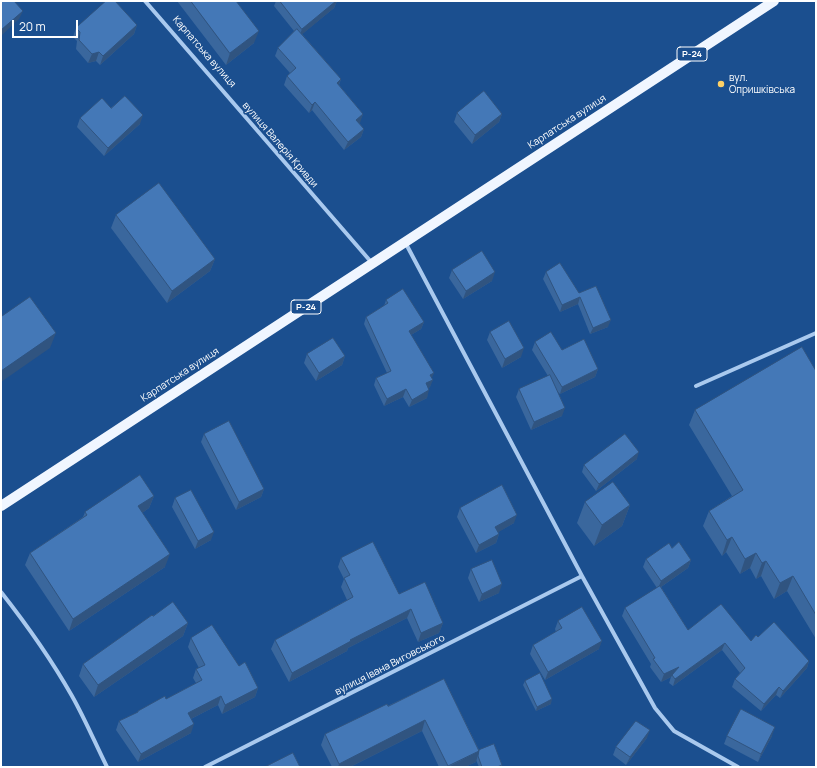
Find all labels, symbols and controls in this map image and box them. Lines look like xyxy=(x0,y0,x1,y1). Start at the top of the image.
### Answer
scale bar xyxy=(14,12,80,38)
street label: Карпатська вулиця xyxy=(170,14,238,90)
text: 20 m xyxy=(19,18,46,35)
road number: Р-24 xyxy=(677,47,707,61)
place label: вул. Опришківська xyxy=(729,72,795,96)
marker: вул. Опришківська xyxy=(716,79,726,89)
street label: Карпатська вулиця xyxy=(526,92,608,152)
street label: вулиця Валерія Кривди xyxy=(240,100,320,190)
road number: Р-24 xyxy=(291,300,321,314)
street label: Карпатська вулиця xyxy=(139,345,221,405)
street label: вулиця Івана Виговського xyxy=(333,632,447,698)

